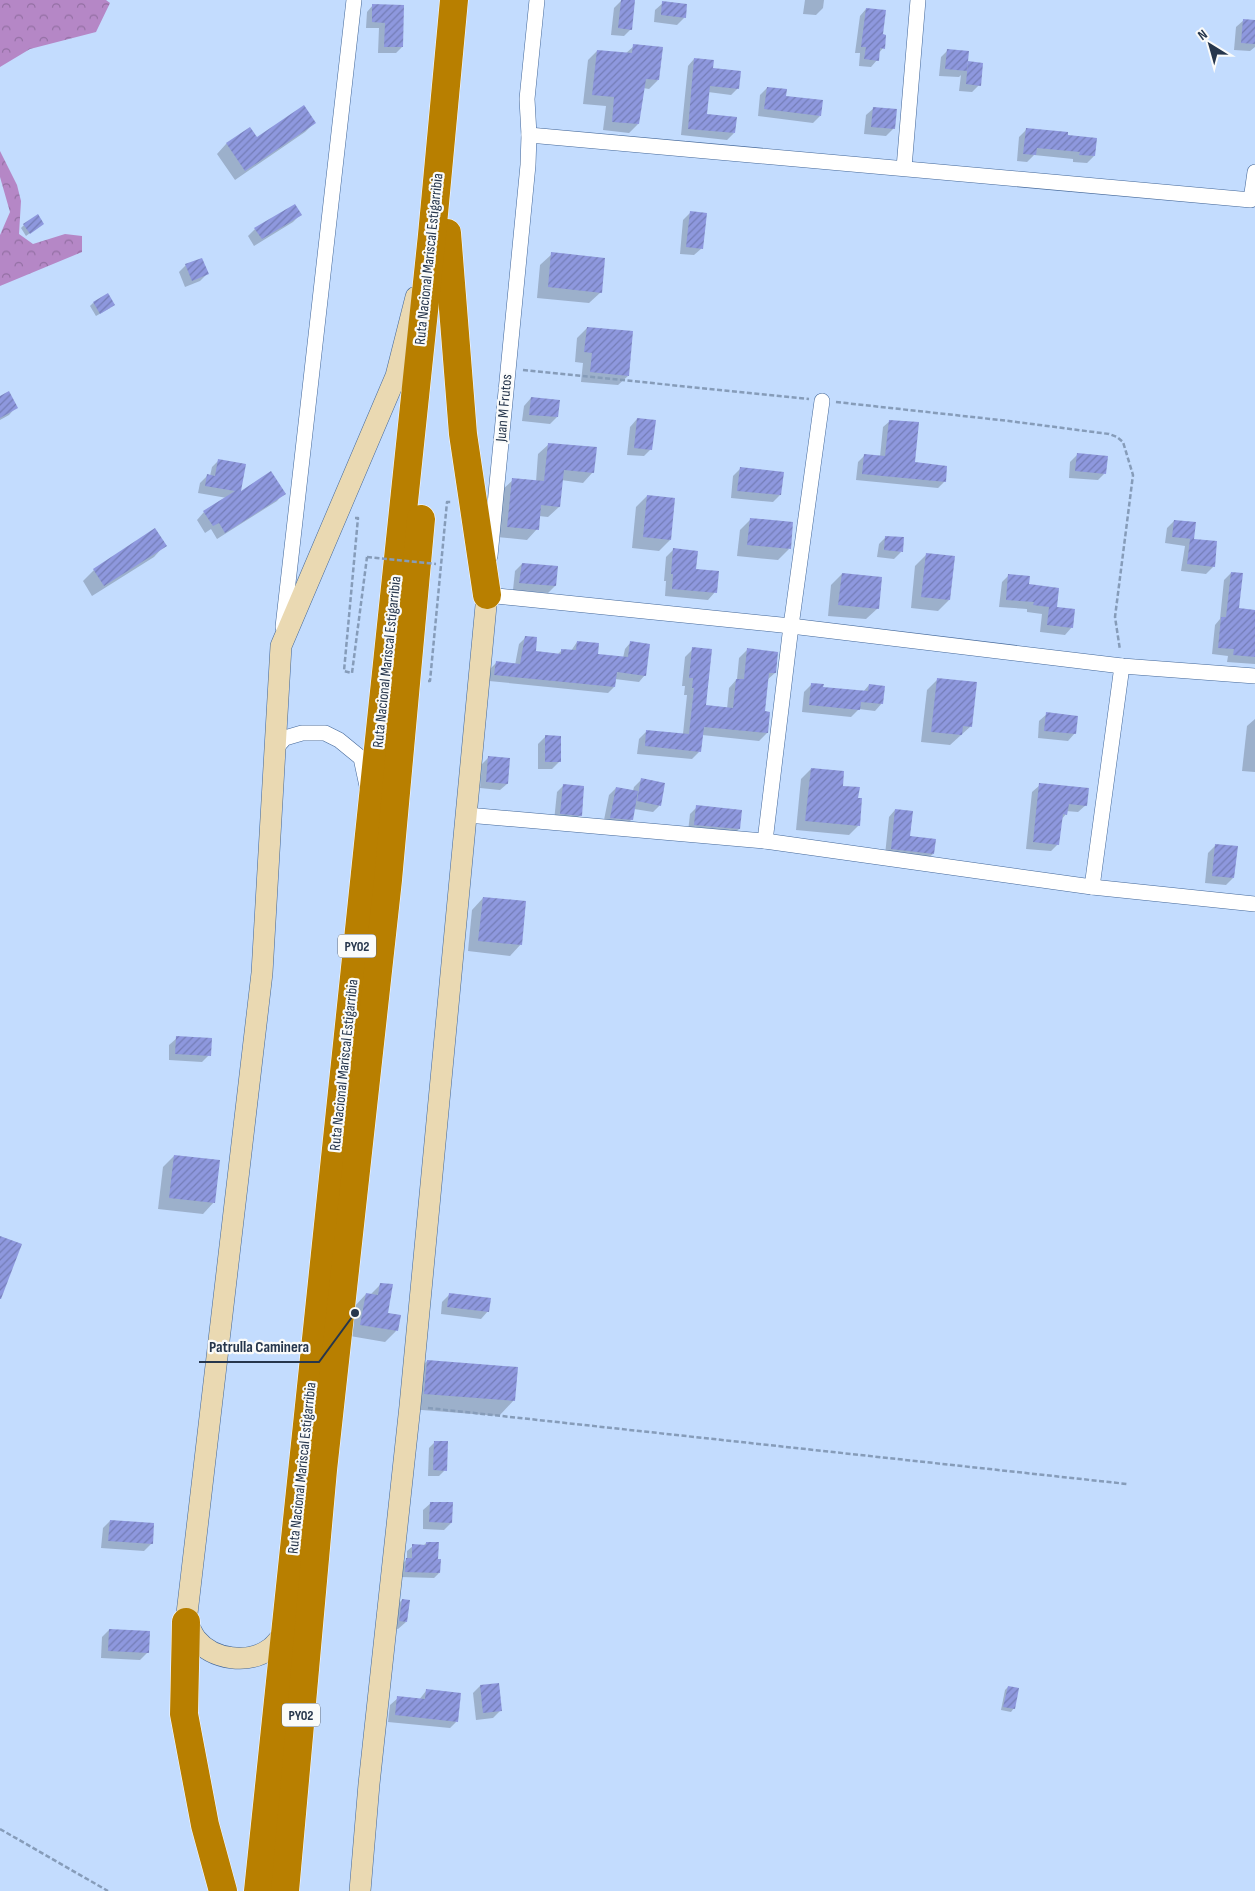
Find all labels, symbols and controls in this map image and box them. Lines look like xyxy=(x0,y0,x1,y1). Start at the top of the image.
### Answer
north arrow xyxy=(1185,20,1235,70)
text: N xyxy=(1194,26,1211,44)
street label: Ruta Nacional Mariscal Estigarribia xyxy=(411,172,447,346)
street label: Juan M Frutos xyxy=(492,374,516,443)
street label: Ruta Nacional Mariscal Estigarribia xyxy=(369,575,405,749)
road number: PY02 xyxy=(338,934,376,958)
street label: Ruta Nacional Mariscal Estigarribia xyxy=(326,978,362,1152)
callout: Patrulla Caminera xyxy=(199,1331,319,1362)
text: Patrulla Caminera xyxy=(209,1338,309,1357)
street label: Ruta Nacional Mariscal Estigarribia xyxy=(284,1381,320,1555)
road number: PY02 xyxy=(282,1704,320,1726)

